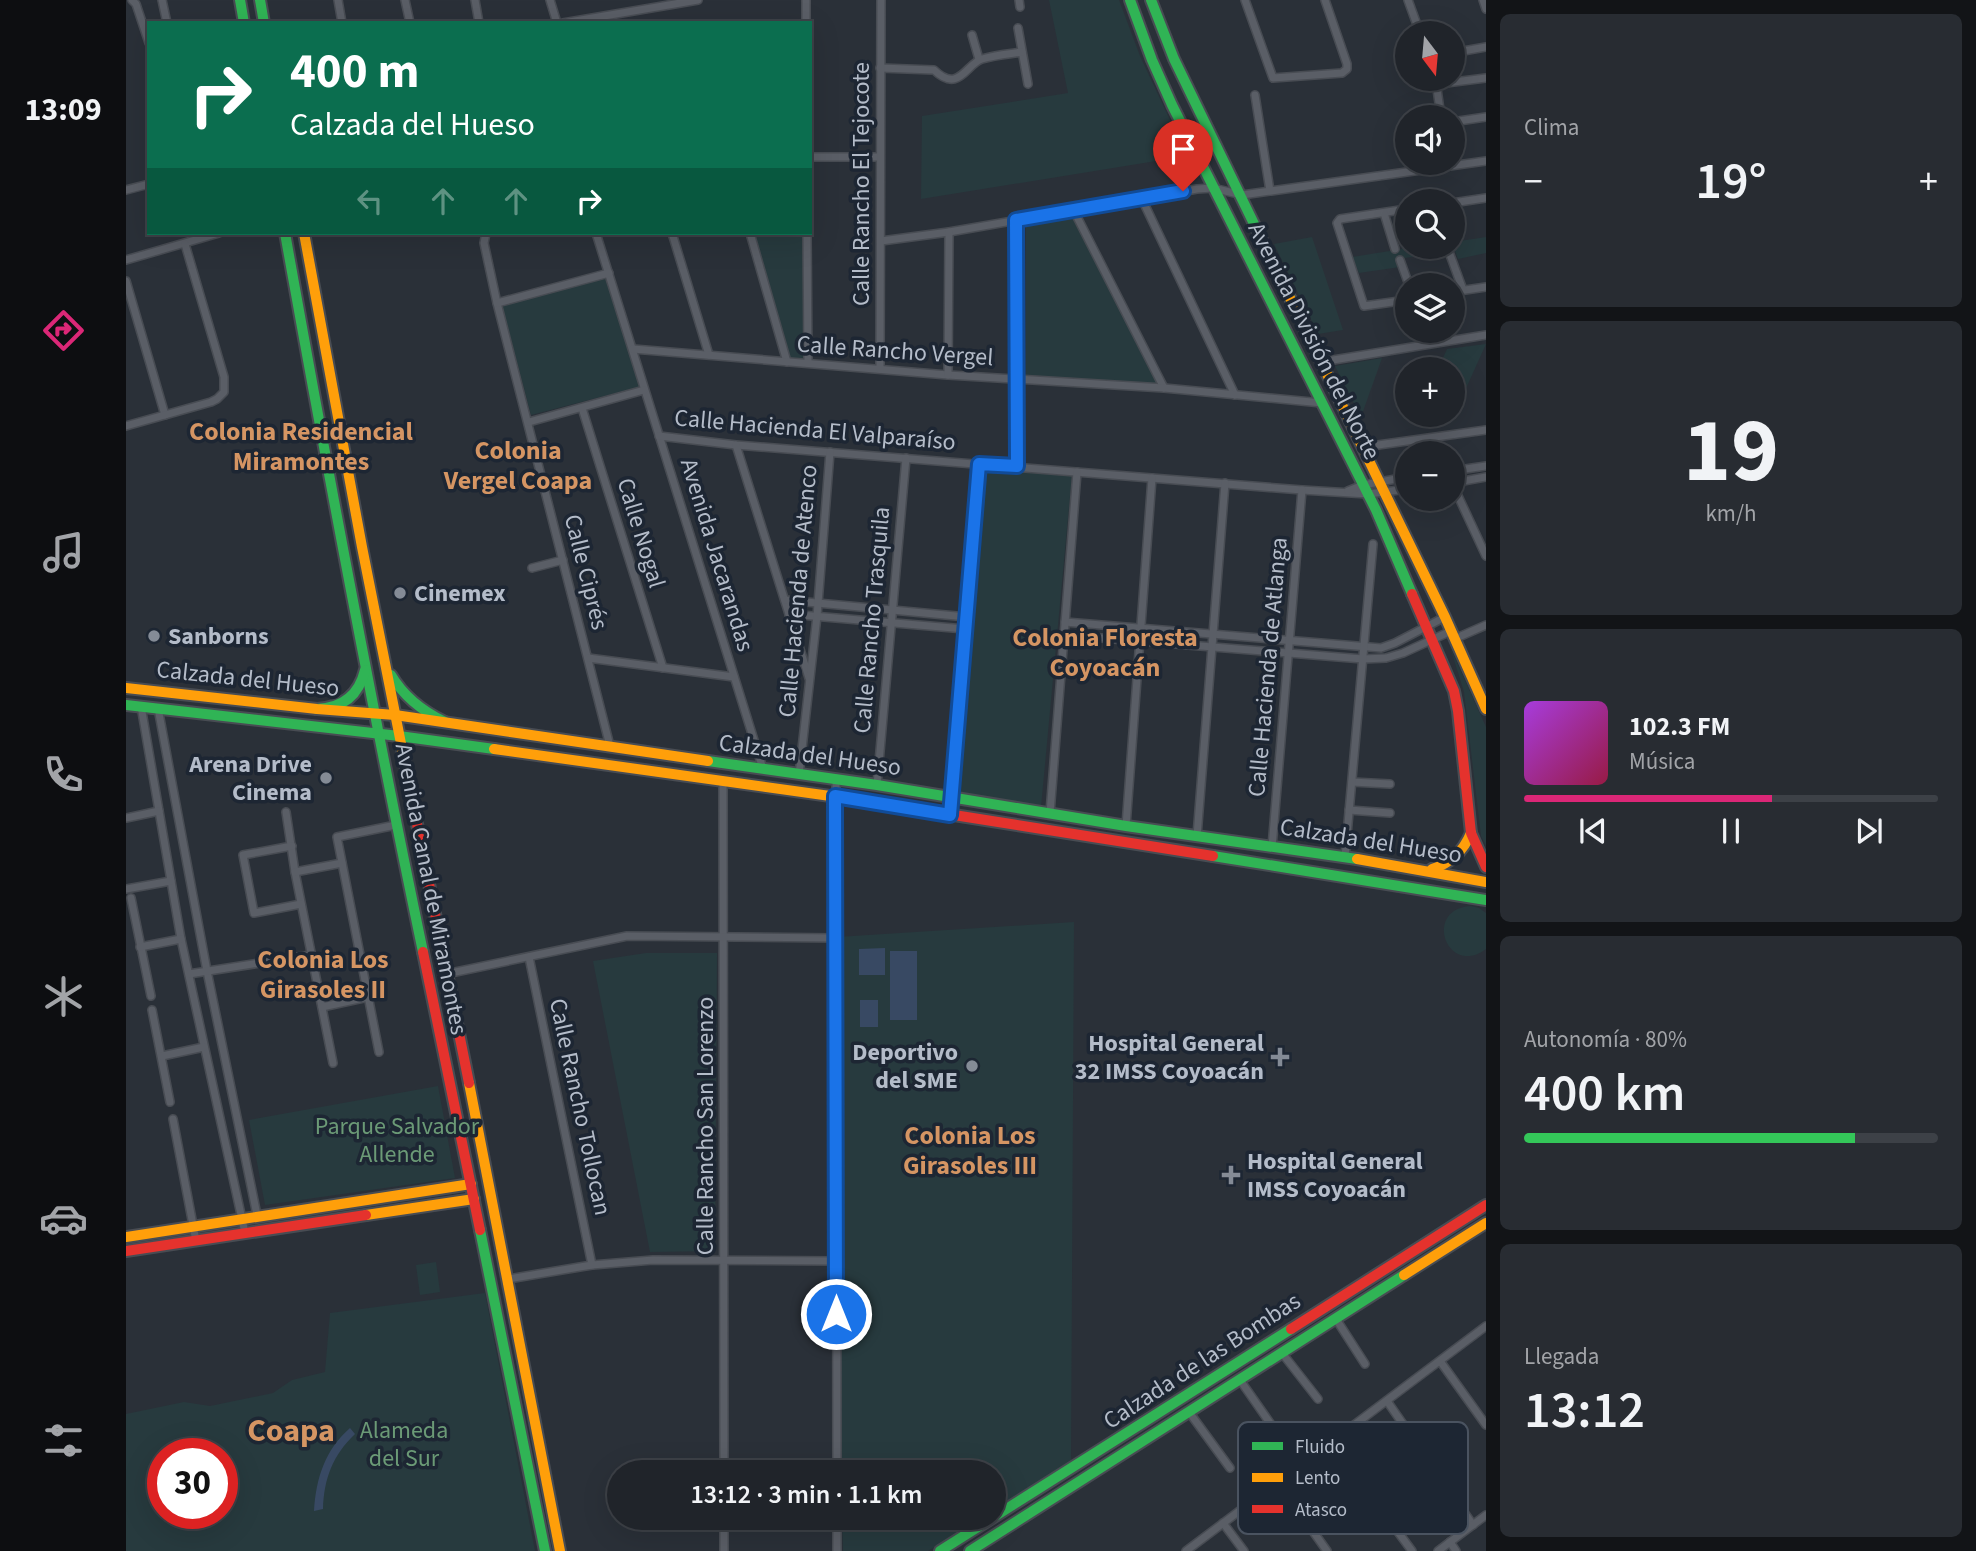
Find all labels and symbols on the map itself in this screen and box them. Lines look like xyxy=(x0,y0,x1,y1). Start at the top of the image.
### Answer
north arrow xyxy=(1395,21,1465,91)
street label: Calle Rancho El Tejocote xyxy=(844,62,879,306)
pin xyxy=(1153,119,1213,191)
street label: Avenida División del Norte xyxy=(1239,216,1389,466)
street label: Calle Rancho Vergel xyxy=(795,327,995,375)
street label: Calle Hacienda El Valparaíso xyxy=(673,400,957,460)
district label: Colonia Residencial Miramontes xyxy=(189,413,414,480)
district label: Colonia Vergel Coapa xyxy=(443,432,592,499)
street label: Avenida Jacarandas xyxy=(671,454,763,656)
street label: Calle Hacienda de Atenco xyxy=(770,463,826,719)
street label: Calle Nogal xyxy=(608,474,674,592)
street label: Calle Rancho Trasquila xyxy=(845,505,899,735)
street label: Calle Ciprés xyxy=(555,511,617,633)
street label: Calle Hacienda de Atlanga xyxy=(1239,536,1297,798)
place label: Cinemex xyxy=(414,576,506,611)
marker: Cinemex xyxy=(392,585,408,601)
place label: Sanborns xyxy=(168,619,269,654)
district label: Colonia Floresta Coyoacán xyxy=(1012,619,1198,686)
marker: Sanborns xyxy=(146,628,162,644)
street label: Calzada del Hueso xyxy=(155,652,341,706)
street label: Calzada del Hueso xyxy=(717,725,903,785)
street label: Avenida Canal de Miramontes xyxy=(386,740,476,1038)
place label: Arena Drive Cinema xyxy=(188,747,312,810)
marker: Arena Drive Cinema xyxy=(318,770,334,786)
street label: Calzada del Hueso xyxy=(1278,809,1464,873)
district label: Colonia Los Girasoles II xyxy=(257,941,389,1008)
street label: Calle Rancho Tollocan xyxy=(540,995,620,1219)
street label: Calle Rancho San Lorenzo xyxy=(688,997,723,1255)
place label: Hospital General 32 IMSS Coyoacán xyxy=(1075,1026,1264,1089)
place label: Deportivo del SME xyxy=(852,1035,958,1098)
marker: Hospital General 32 IMSS Coyoacán xyxy=(1270,1047,1290,1067)
marker: Deportivo del SME xyxy=(964,1058,980,1074)
park label: Parque Salvador Allende xyxy=(315,1109,480,1172)
district label: Colonia Los Girasoles III xyxy=(903,1117,1037,1184)
place label: Hospital General IMSS Coyoacán xyxy=(1247,1144,1423,1207)
marker: Hospital General IMSS Coyoacán xyxy=(1221,1165,1241,1185)
position arrow xyxy=(799,1277,873,1351)
street label: Calzada de las Bombas xyxy=(1096,1284,1308,1438)
district label: Coapa xyxy=(247,1408,335,1454)
park label: Alameda del Sur xyxy=(360,1413,448,1476)
legend xyxy=(1238,1422,1468,1534)
text: Fluido xyxy=(1295,1434,1345,1461)
speed limit sign: 30 xyxy=(147,1438,238,1529)
text: Lento xyxy=(1295,1465,1340,1492)
text: Atasco xyxy=(1295,1497,1347,1524)

